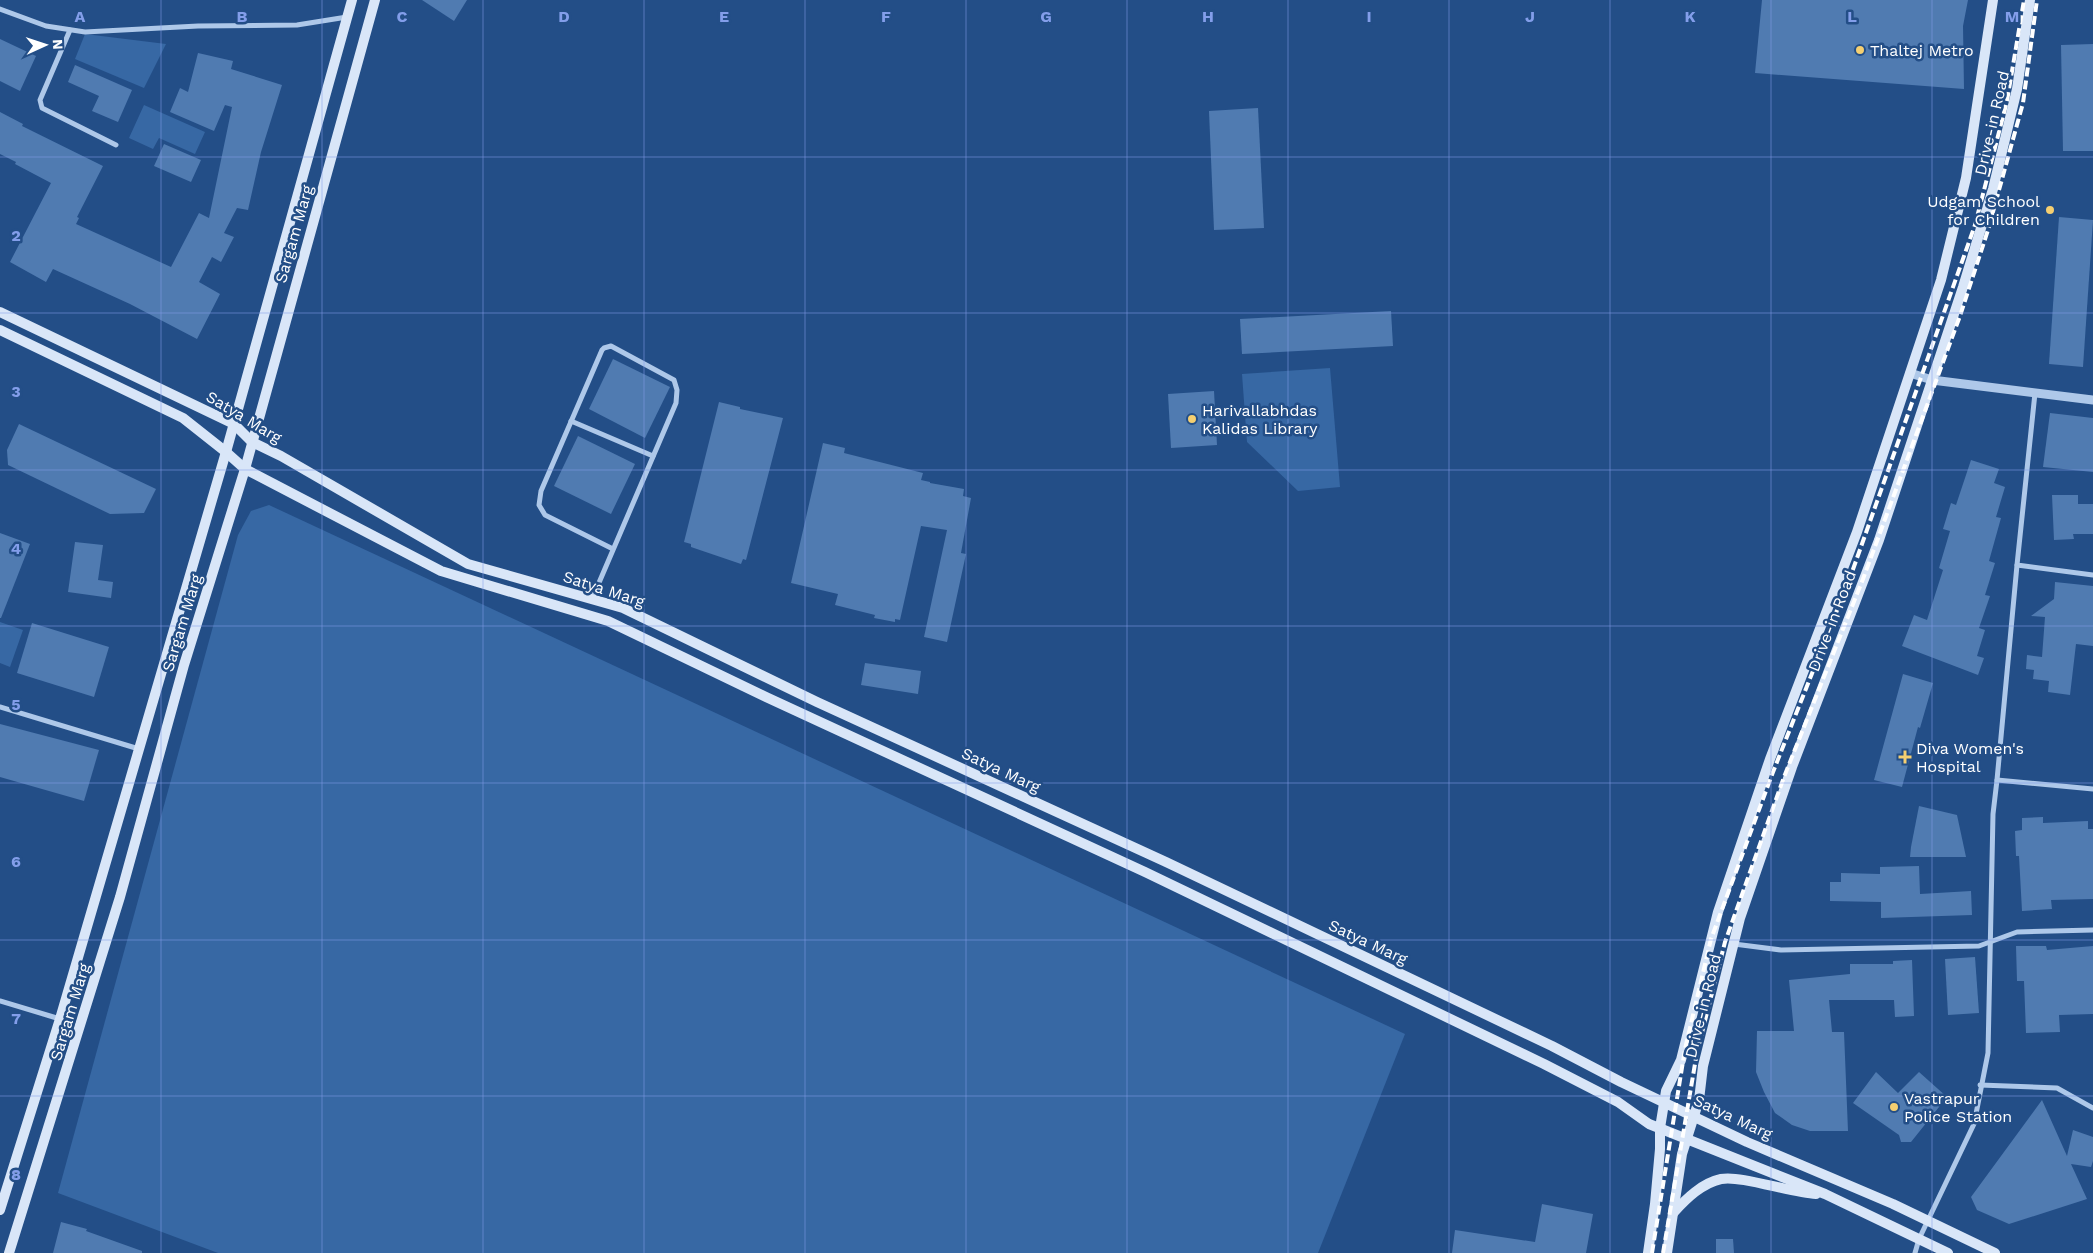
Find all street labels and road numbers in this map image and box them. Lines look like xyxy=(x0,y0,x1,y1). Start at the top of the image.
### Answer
street label: Drive-in Road xyxy=(1971,69,2013,177)
street label: Sargam Marg xyxy=(271,182,317,285)
street label: Satya Marg xyxy=(203,387,286,447)
street label: Satya Marg xyxy=(561,567,648,611)
street label: Drive-in Road xyxy=(1804,568,1860,674)
street label: Sargam Marg xyxy=(158,572,206,674)
street label: Satya Marg xyxy=(958,743,1044,797)
street label: Satya Marg xyxy=(1325,915,1411,969)
street label: Drive-in Road xyxy=(1681,952,1725,1060)
street label: Sargam Marg xyxy=(46,961,94,1063)
street label: Satya Marg xyxy=(1690,1090,1776,1144)

